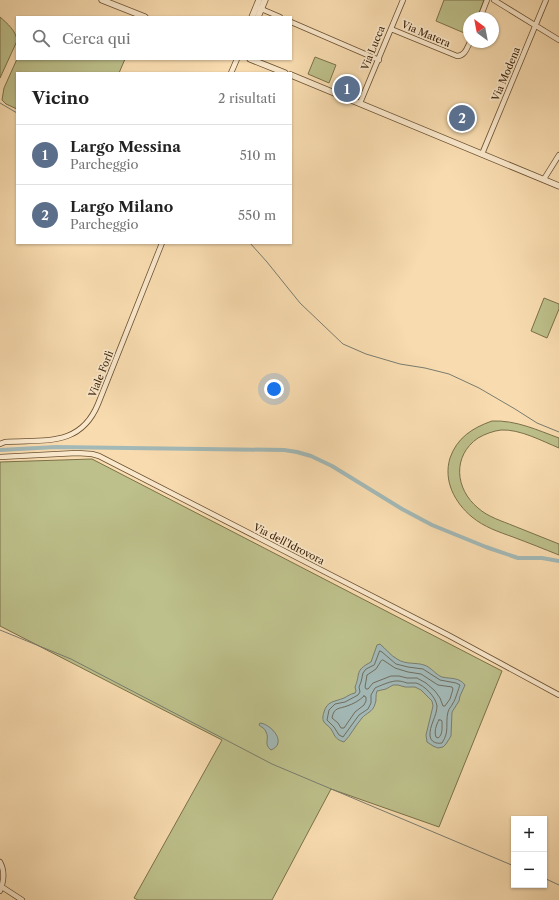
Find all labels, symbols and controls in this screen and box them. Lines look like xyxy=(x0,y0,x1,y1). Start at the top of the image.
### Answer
north arrow xyxy=(463,12,499,48)
search box xyxy=(16,16,292,60)
street label: Via Matera xyxy=(399,17,453,50)
street label: Via Lucca xyxy=(358,23,388,73)
icon: search xyxy=(30,27,52,49)
text: Cerca qui xyxy=(62,29,131,48)
street label: Via Modena xyxy=(488,44,523,104)
pin: 1 xyxy=(334,74,360,104)
text: Vicino xyxy=(32,88,89,108)
text: 2 risultati xyxy=(218,90,276,106)
pin: 2 xyxy=(449,103,475,133)
text: Largo Messina xyxy=(70,137,181,156)
text: 1 xyxy=(42,147,48,163)
text: 510 m xyxy=(240,147,276,163)
text: Parcheggio xyxy=(70,156,138,172)
text: Largo Milano xyxy=(70,197,173,216)
text: 2 xyxy=(41,207,49,223)
text: 550 m xyxy=(238,207,276,223)
text: Parcheggio xyxy=(70,216,138,232)
street label: Viale Forlì xyxy=(85,349,116,400)
your location xyxy=(264,379,284,399)
street label: Via dell'Idrovora xyxy=(250,520,327,568)
map controls xyxy=(511,816,547,888)
button: + xyxy=(511,816,547,852)
button: − xyxy=(511,852,547,888)

